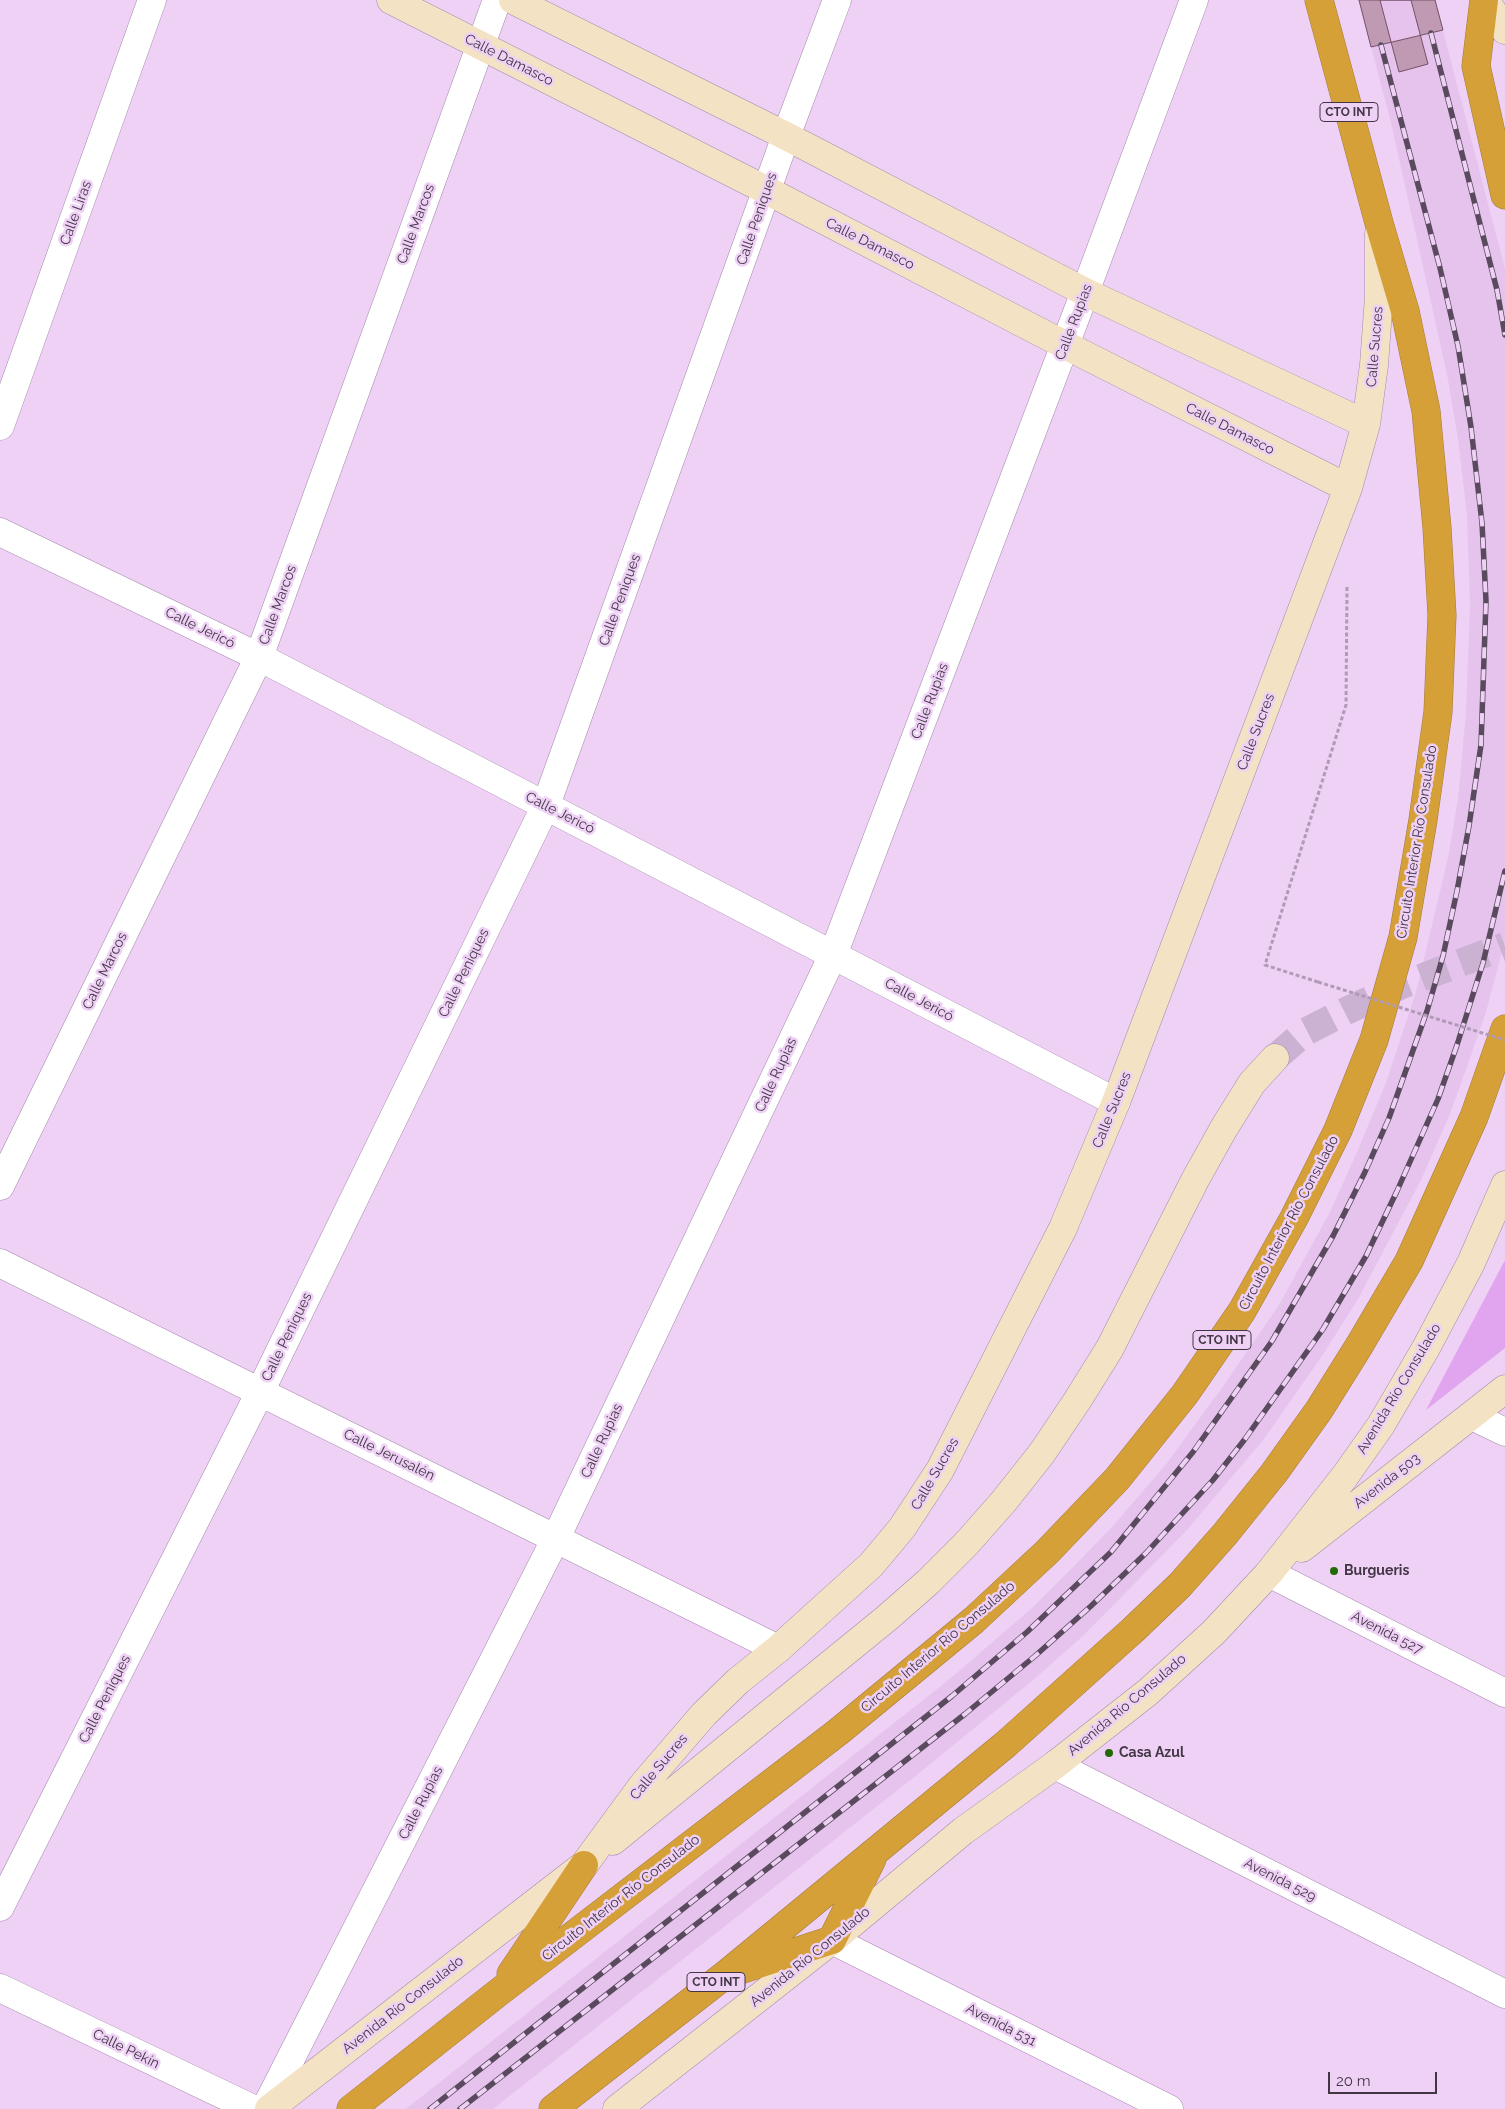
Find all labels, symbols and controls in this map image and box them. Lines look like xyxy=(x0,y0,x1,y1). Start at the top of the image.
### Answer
street label: Calle Damasco xyxy=(462,30,556,90)
road number: CTO INT xyxy=(1320,102,1378,121)
street label: Calle Peniques xyxy=(733,171,781,267)
street label: Calle Liras xyxy=(57,179,95,247)
street label: Calle Marcos xyxy=(394,182,438,266)
street label: Calle Damasco xyxy=(823,214,917,274)
street label: Calle Rupias xyxy=(1052,282,1096,362)
street label: Calle Sucres xyxy=(1363,306,1387,388)
street label: Calle Damasco xyxy=(1183,399,1277,459)
street label: Calle Peniques xyxy=(596,552,644,648)
street label: Calle Marcos xyxy=(256,563,300,647)
street label: Calle Jericó xyxy=(162,604,238,652)
street label: Calle Rupias xyxy=(908,661,952,741)
street label: Calle Sucres xyxy=(1234,691,1278,773)
street label: Circuito Interior Río Consulado xyxy=(1393,744,1441,940)
street label: Calle Jericó xyxy=(523,788,597,838)
street label: Calle Peniques xyxy=(435,926,493,1020)
street label: Calle Marcos xyxy=(79,930,131,1012)
street label: Calle Jericó xyxy=(882,975,956,1025)
street label: Calle Rupias xyxy=(751,1035,801,1115)
street label: Calle Sucres xyxy=(1089,1069,1135,1151)
street label: Circuito Interior Río Consulado xyxy=(1236,1133,1342,1313)
street label: Calle Peniques xyxy=(258,1290,316,1384)
street label: Avenida Río Consulado xyxy=(1353,1321,1445,1457)
road number: CTO INT xyxy=(1193,1330,1251,1350)
street label: Calle Rupias xyxy=(577,1401,627,1481)
street label: Calle Jerusalén xyxy=(341,1426,437,1484)
street label: Calle Sucres xyxy=(908,1435,962,1513)
street label: Avenida 503 xyxy=(1351,1450,1423,1512)
place label: Burgueris xyxy=(1344,1563,1409,1579)
marker: Burgueris xyxy=(1328,1565,1340,1577)
street label: Circuito Interior Río Consulado xyxy=(858,1578,1018,1716)
street label: Avenida 527 xyxy=(1348,1608,1426,1658)
street label: Avenida Río Consulado xyxy=(1064,1651,1190,1759)
street label: Calle Peniques xyxy=(76,1652,134,1746)
street label: Calle Sucres xyxy=(627,1731,691,1803)
place label: Casa Azul xyxy=(1119,1745,1184,1761)
marker: Casa Azul xyxy=(1103,1747,1115,1759)
street label: Calle Rupias xyxy=(395,1764,447,1842)
street label: Circuito Interior Río Consulado xyxy=(539,1831,703,1965)
street label: Avenida 529 xyxy=(1241,1855,1319,1905)
street label: Avenida Río Consulado xyxy=(747,1904,873,2010)
street label: Avenida Río Consulado xyxy=(339,1952,467,2058)
road number: CTO INT xyxy=(687,1972,745,1991)
street label: Avenida 531 xyxy=(963,2000,1039,2050)
street label: Calle Pekín xyxy=(90,2026,162,2072)
scale bar xyxy=(1330,2062,1439,2094)
text: 20 m xyxy=(1336,2072,1371,2090)

